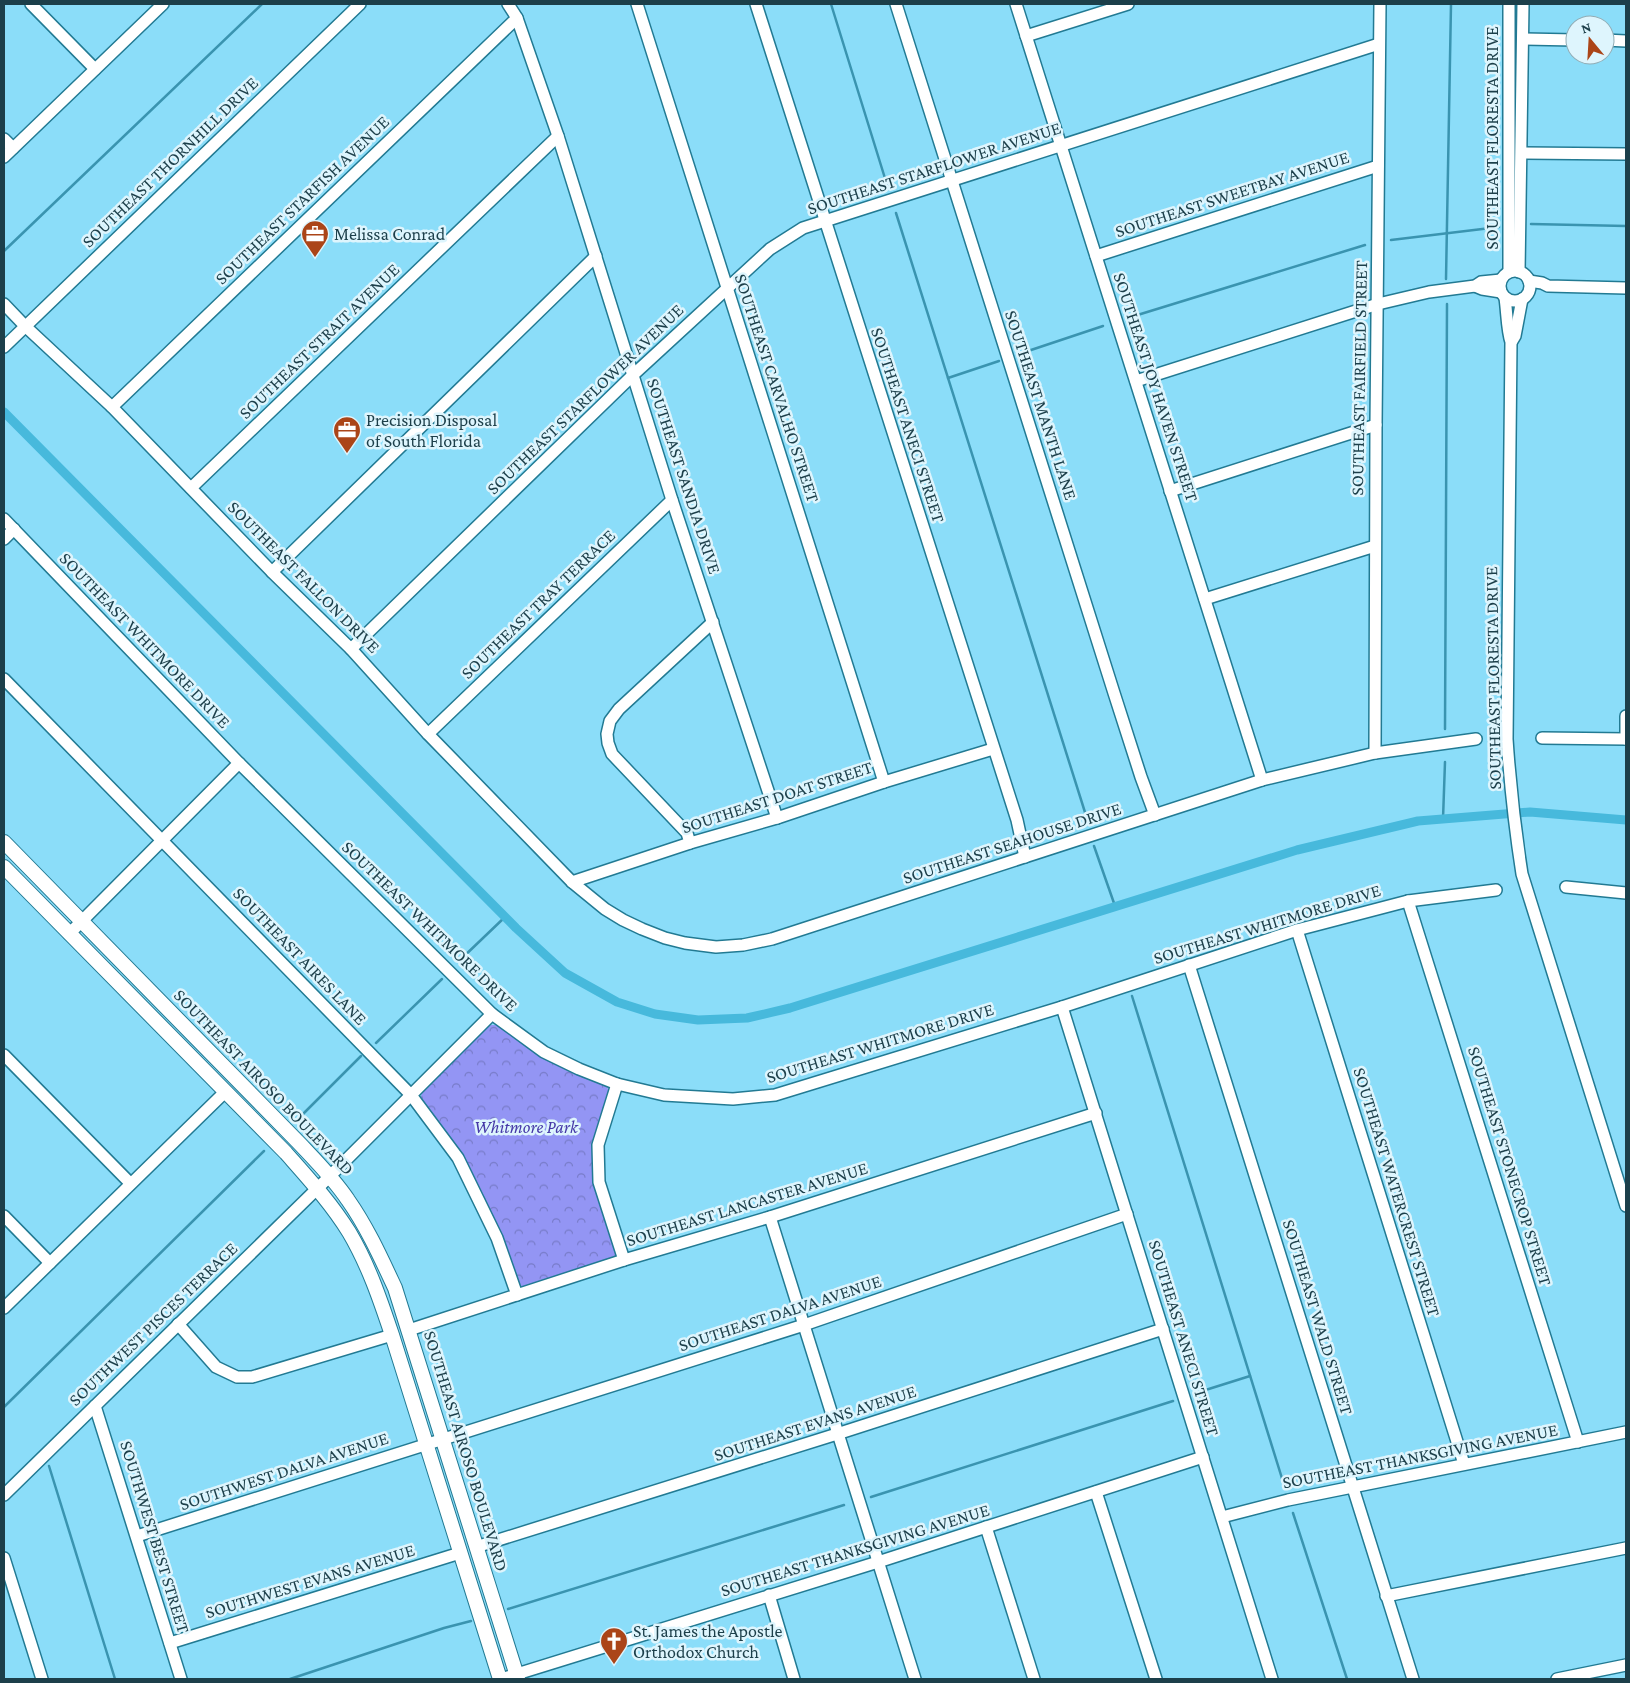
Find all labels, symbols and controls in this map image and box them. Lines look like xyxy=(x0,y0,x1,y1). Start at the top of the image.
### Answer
north arrow xyxy=(1565,15,1615,65)
text: N xyxy=(1579,18,1593,37)
street label: SOUTHEAST FLORESTA DRIVE xyxy=(1482,26,1502,250)
street label: SOUTHEAST THORNHILL DRIVE xyxy=(78,72,262,251)
street label: SOUTHEAST STARFISH AVENUE xyxy=(211,111,393,289)
street label: SOUTHEAST STARFLOWER AVENUE xyxy=(805,117,1063,219)
street label: SOUTHEAST SWEETBAY AVENUE xyxy=(1113,147,1352,241)
office icon: Melissa Conrad xyxy=(300,219,330,258)
place label: Melissa Conrad xyxy=(334,224,446,244)
street label: SOUTHEAST STRAIT AVENUE xyxy=(235,259,403,423)
street label: SOUTHEAST FAIRFIELD STREET xyxy=(1347,260,1371,496)
street label: SOUTHEAST JOY HAVEN STREET xyxy=(1109,270,1203,504)
street label: SOUTHEAST CARVALHO STREET xyxy=(731,271,823,505)
street label: SOUTHEAST STARFLOWER AVENUE xyxy=(483,299,688,498)
street label: SOUTHEAST MANTH LANE xyxy=(1001,308,1081,502)
street label: SOUTHEAST ANECI STREET xyxy=(867,325,949,525)
street label: SOUTHEAST SANDIA DRIVE xyxy=(643,376,725,576)
place label: Precision Disposal of South Florida xyxy=(366,410,497,451)
office icon: Precision Disposal of South Florida xyxy=(332,415,362,454)
street label: SOUTHEAST FALLON DRIVE xyxy=(224,497,384,657)
street label: SOUTHEAST TRAY TERRACE xyxy=(457,525,619,683)
street label: SOUTHEAST WHITMORE DRIVE xyxy=(56,548,234,732)
street label: SOUTHEAST FLORESTA DRIVE xyxy=(1481,566,1505,790)
street label: SOUTHEAST DOAT STREET xyxy=(679,757,875,837)
street label: SOUTHEAST SEAHOUSE DRIVE xyxy=(900,798,1124,888)
street label: SOUTHEAST WHITMORE DRIVE xyxy=(338,837,522,1015)
street label: SOUTHEAST WHITMORE DRIVE xyxy=(1151,880,1383,968)
street label: SOUTHEAST AIRES LANE xyxy=(229,883,371,1029)
street label: SOUTHEAST AIROSO BOULEVARD xyxy=(170,985,358,1179)
street label: SOUTHEAST WHITMORE DRIVE xyxy=(764,999,996,1087)
street label: SOUTHEAST STONECROP STREET xyxy=(1464,1044,1556,1288)
street label: SOUTHEAST WATERCREST STREET xyxy=(1350,1065,1445,1319)
park label: Whitmore Park xyxy=(474,1117,579,1137)
street label: SOUTHEAST LANCASTER AVENUE xyxy=(624,1158,870,1250)
street label: SOUTHEAST WALD STREET xyxy=(1279,1217,1357,1417)
street label: SOUTHWEST PISCES TERRACE xyxy=(65,1238,241,1410)
street label: SOUTHEAST ANECI STREET xyxy=(1145,1238,1223,1439)
street label: SOUTHEAST DALVA AVENUE xyxy=(676,1271,884,1355)
street label: SOUTHEAST AIROSO BOULEVARD xyxy=(420,1328,512,1574)
street label: SOUTHEAST EVANS AVENUE xyxy=(711,1381,919,1465)
street label: SOUTHEAST THANKSGIVING AVENUE xyxy=(1281,1419,1560,1493)
street label: SOUTHWEST DALVA AVENUE xyxy=(177,1428,391,1514)
street label: SOUTHWEST BEST STREET xyxy=(116,1438,194,1636)
street label: SOUTHEAST THANKSGIVING AVENUE xyxy=(718,1499,992,1600)
street label: SOUTHWEST EVANS AVENUE xyxy=(203,1540,417,1622)
place label: St. James the Apostle Orthodox Church xyxy=(633,1621,783,1662)
church icon: St. James the Apostle Orthodox Church xyxy=(599,1626,629,1665)

